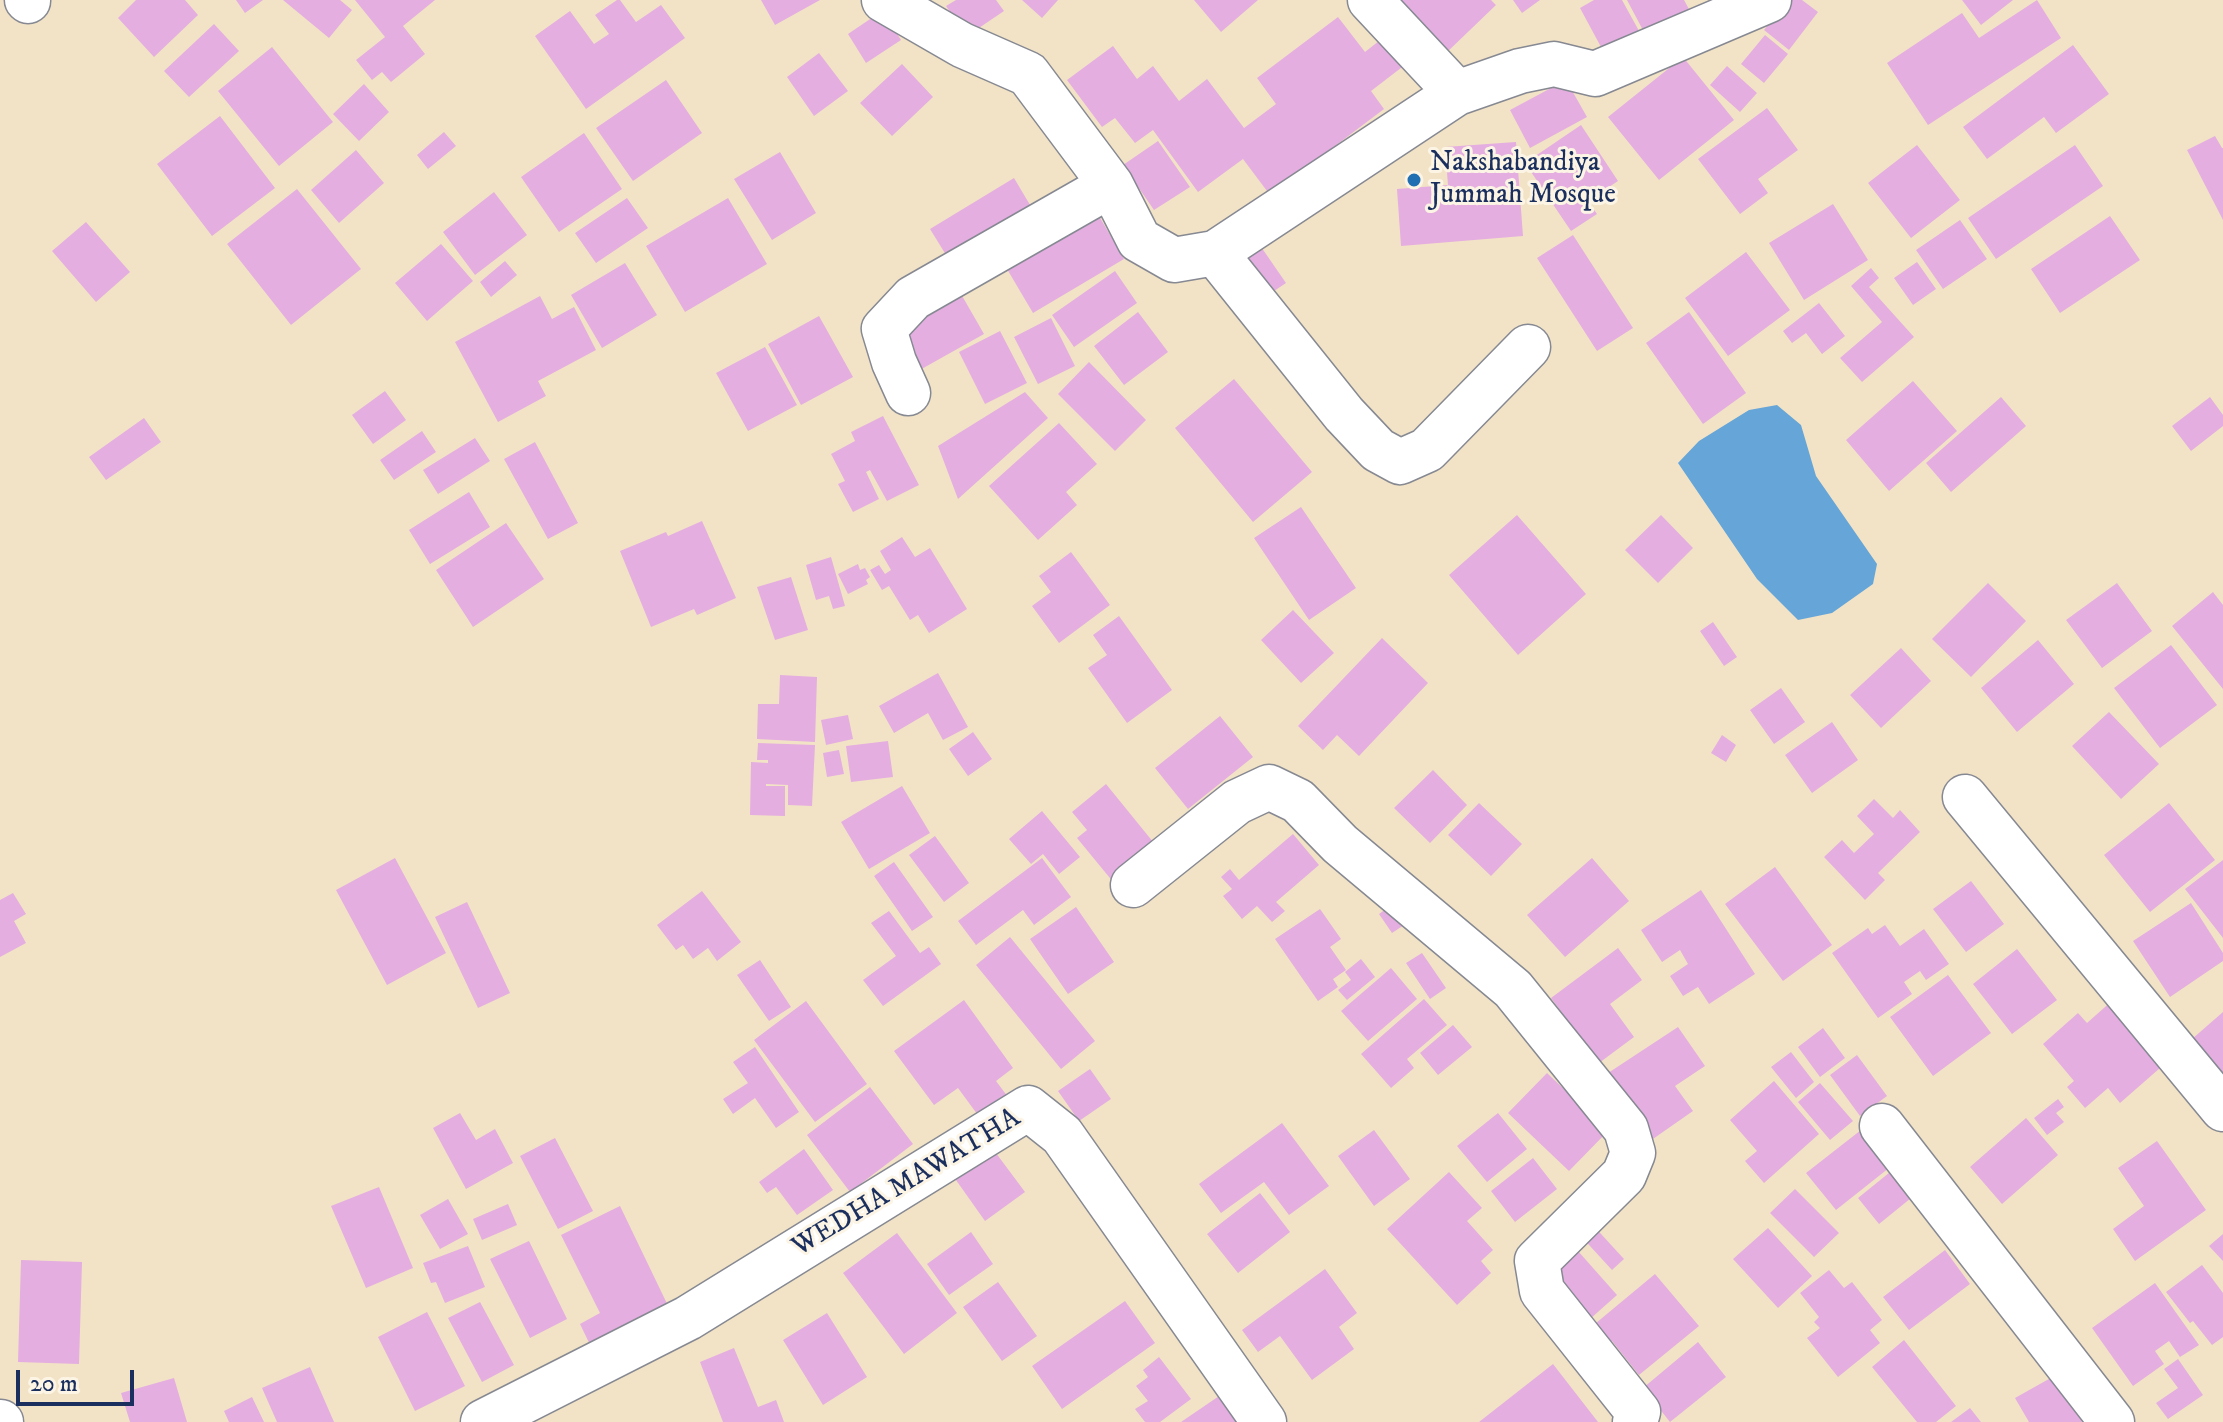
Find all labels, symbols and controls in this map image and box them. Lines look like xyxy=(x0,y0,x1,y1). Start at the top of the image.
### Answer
place label: Nakshabandiya Jummah Mosque xyxy=(1430,147,1616,213)
marker: Nakshabandiya Jummah Mosque xyxy=(1405,171,1423,189)
street label: WEDHA MAWATHA xyxy=(787,1103,1027,1265)
scale bar xyxy=(20,1354,138,1404)
text: 20 m xyxy=(30,1369,78,1399)

